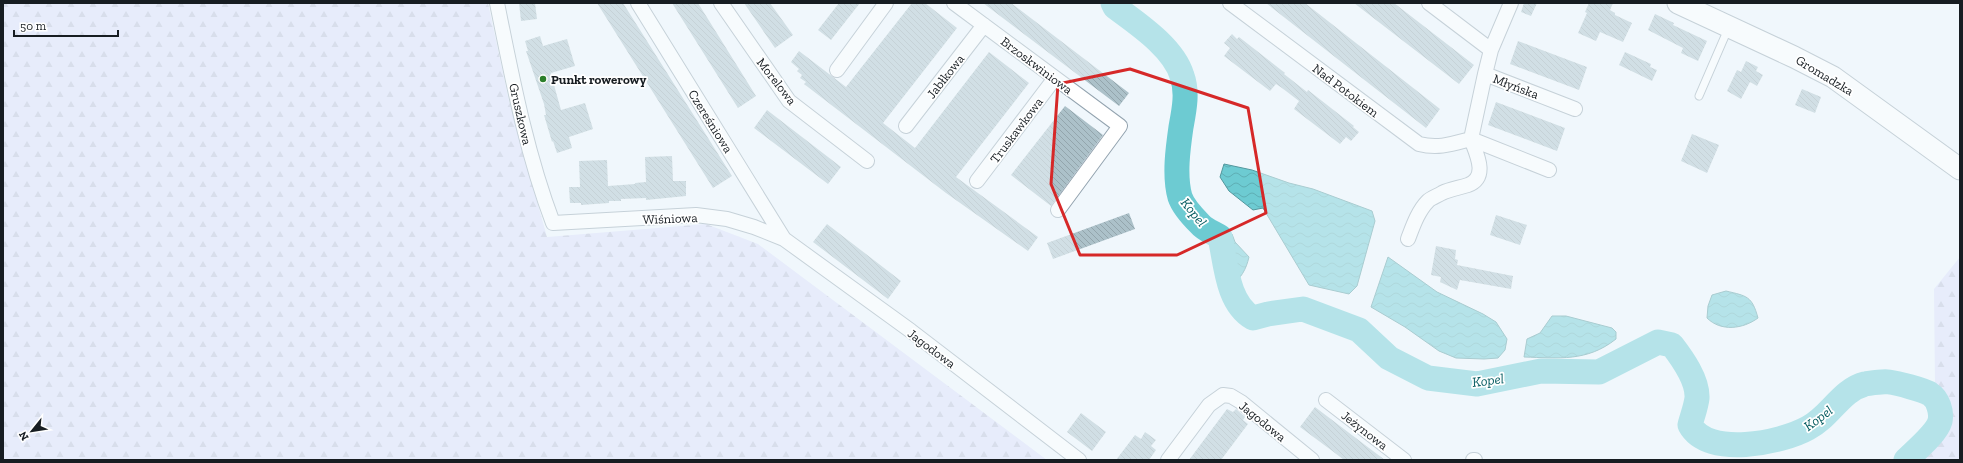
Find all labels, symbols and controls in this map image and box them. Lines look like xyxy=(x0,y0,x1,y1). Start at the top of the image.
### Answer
scale bar xyxy=(14,12,118,38)
text: 50 m xyxy=(20,19,47,33)
street label: Brzoskwiniowa xyxy=(998,34,1076,98)
street label: Jabłkowa xyxy=(924,51,968,101)
street label: Gromadzka xyxy=(1793,52,1857,99)
street label: Morelowa xyxy=(754,55,800,108)
street label: Nad Potokiem xyxy=(1310,61,1382,121)
street label: Młyńska xyxy=(1491,71,1541,102)
place label: Punkt rowerowy xyxy=(551,72,647,87)
marker: Punkt rowerowy xyxy=(538,74,548,84)
street label: Gruszkowa xyxy=(506,82,535,147)
street label: Czereśniowa xyxy=(685,87,736,156)
street label: Truskawkowa xyxy=(987,94,1046,166)
water label: Kopel xyxy=(1177,195,1210,230)
street label: Wiśniowa xyxy=(642,210,699,227)
street label: Jagodowa xyxy=(905,326,959,372)
water label: Kopel xyxy=(1471,370,1505,391)
street label: Jagodowa xyxy=(1236,398,1290,445)
water label: Kopel xyxy=(1800,402,1836,435)
street label: Jeżynowa xyxy=(1339,408,1391,454)
north arrow xyxy=(12,411,52,451)
text: N xyxy=(16,428,31,443)

